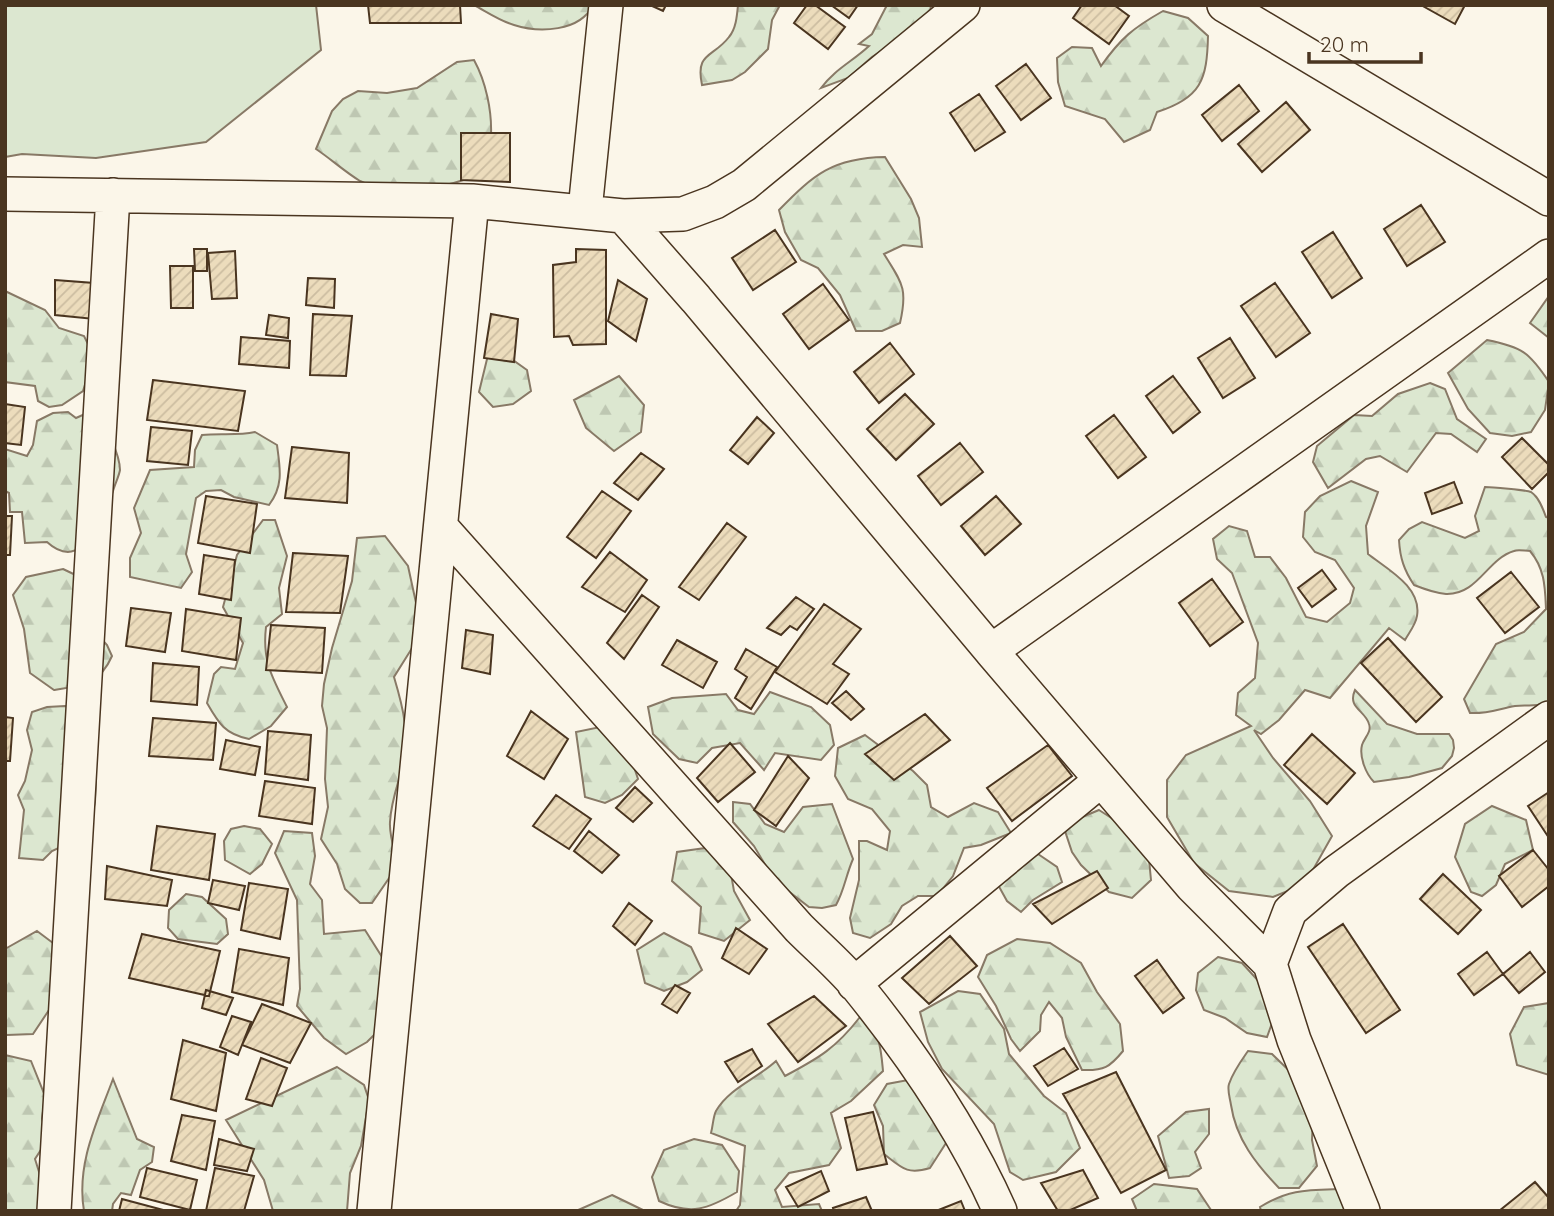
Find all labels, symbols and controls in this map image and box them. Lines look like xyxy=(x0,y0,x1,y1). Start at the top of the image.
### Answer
scale bar xyxy=(1309,21,1421,65)
text: 20 m xyxy=(1320,31,1369,57)

